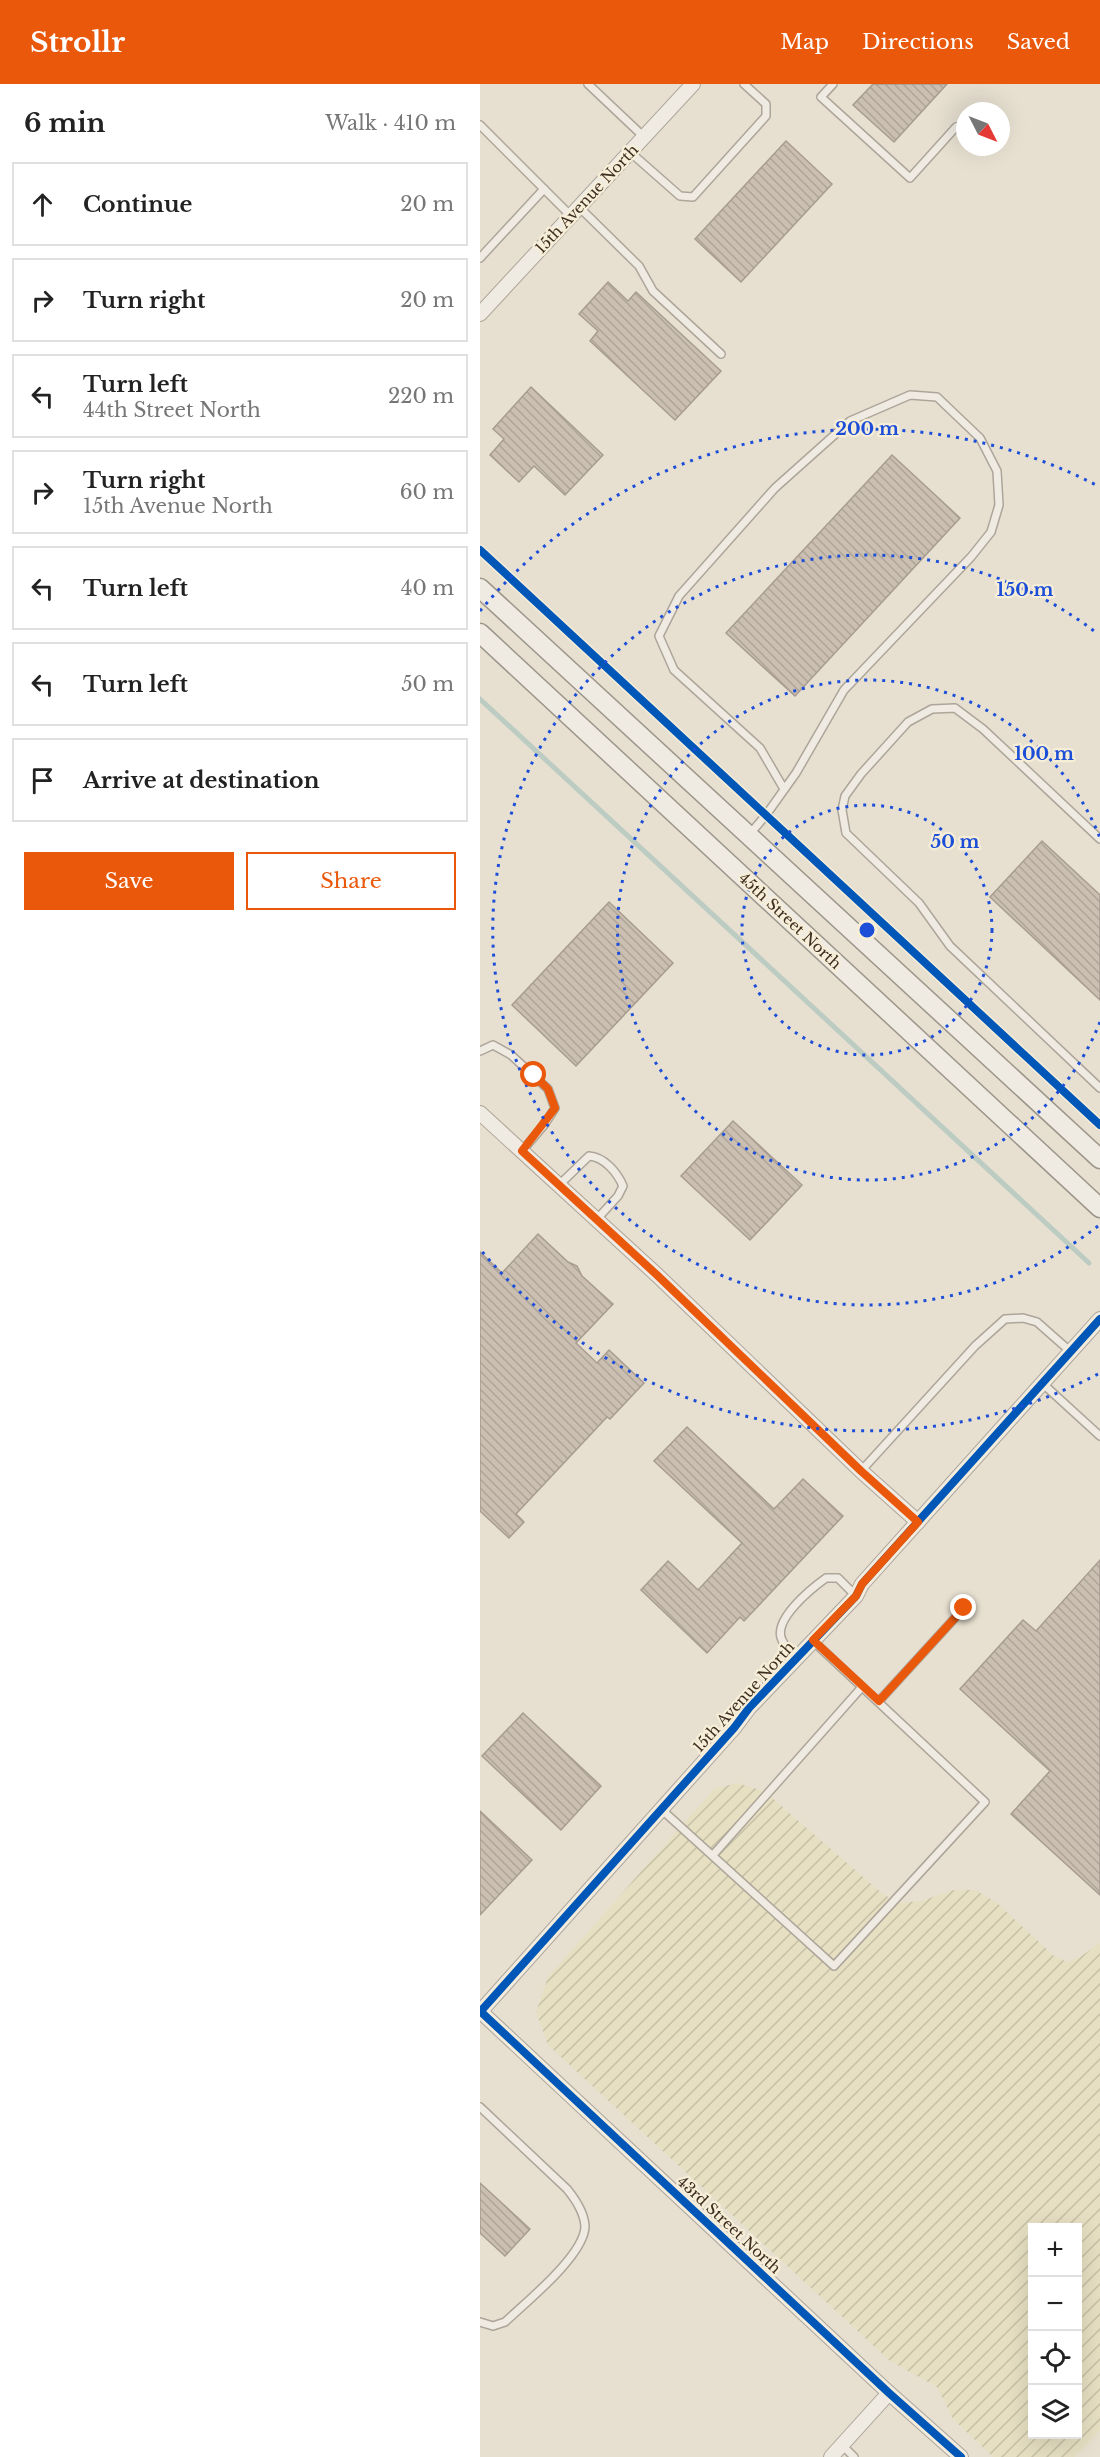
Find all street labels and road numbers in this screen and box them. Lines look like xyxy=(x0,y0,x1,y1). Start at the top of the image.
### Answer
street label: 15th Avenue North xyxy=(531,140,642,257)
street label: 45th Street North xyxy=(735,868,845,973)
street label: 15th Avenue North xyxy=(689,1637,798,1756)
street label: 43rd Street North xyxy=(674,2172,785,2278)

